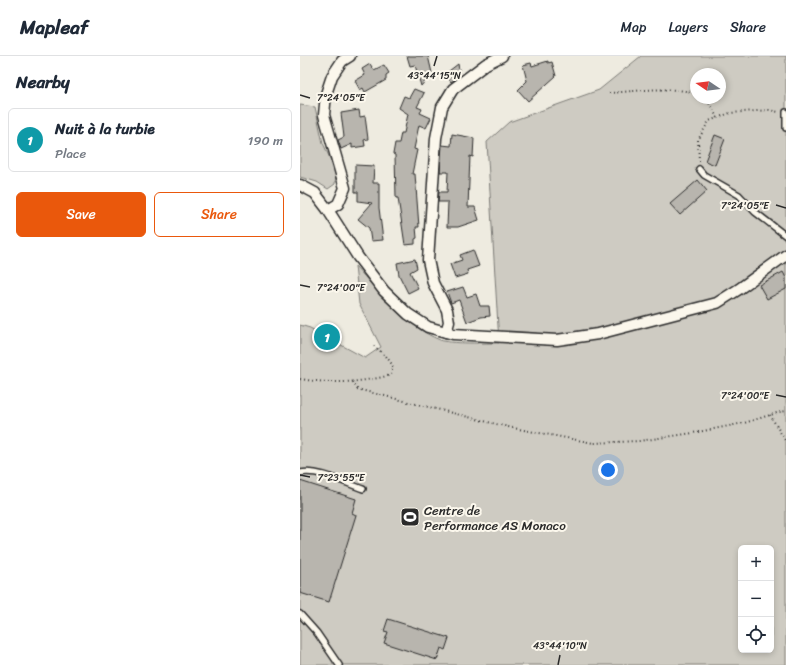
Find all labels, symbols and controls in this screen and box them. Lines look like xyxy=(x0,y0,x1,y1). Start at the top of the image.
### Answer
text: Mapleaf xyxy=(20,11,88,44)
text: Map xyxy=(621,15,646,40)
text: Layers xyxy=(668,15,708,40)
text: Share xyxy=(730,15,766,40)
text: Nearby xyxy=(16,67,70,97)
text: 43°44'15"N xyxy=(407,67,461,85)
north arrow xyxy=(690,68,726,104)
text: 7°24'05"E xyxy=(317,89,366,107)
text: Nuit à la turbie xyxy=(55,116,155,142)
text: 1 xyxy=(27,129,33,152)
text: 190 m xyxy=(248,129,283,152)
text: Place xyxy=(55,142,86,165)
button: Save xyxy=(16,192,146,237)
button: Share xyxy=(154,192,284,237)
text: 7°24'05"E xyxy=(721,197,770,215)
text: 7°24'00"E xyxy=(317,279,366,297)
pin: 1 xyxy=(314,322,340,352)
text: 7°24'00"E xyxy=(721,387,770,405)
your location xyxy=(598,460,618,480)
text: 7°23'55"E xyxy=(318,469,366,487)
place label: Centre de Performance AS Monaco xyxy=(424,499,566,537)
sports icon: Centre de Performance AS Monaco xyxy=(399,506,421,528)
map controls xyxy=(738,545,774,653)
button: + xyxy=(738,545,774,581)
button: − xyxy=(738,581,774,617)
button: locate xyxy=(738,617,774,653)
text: 43°44'10"N xyxy=(533,637,587,655)

